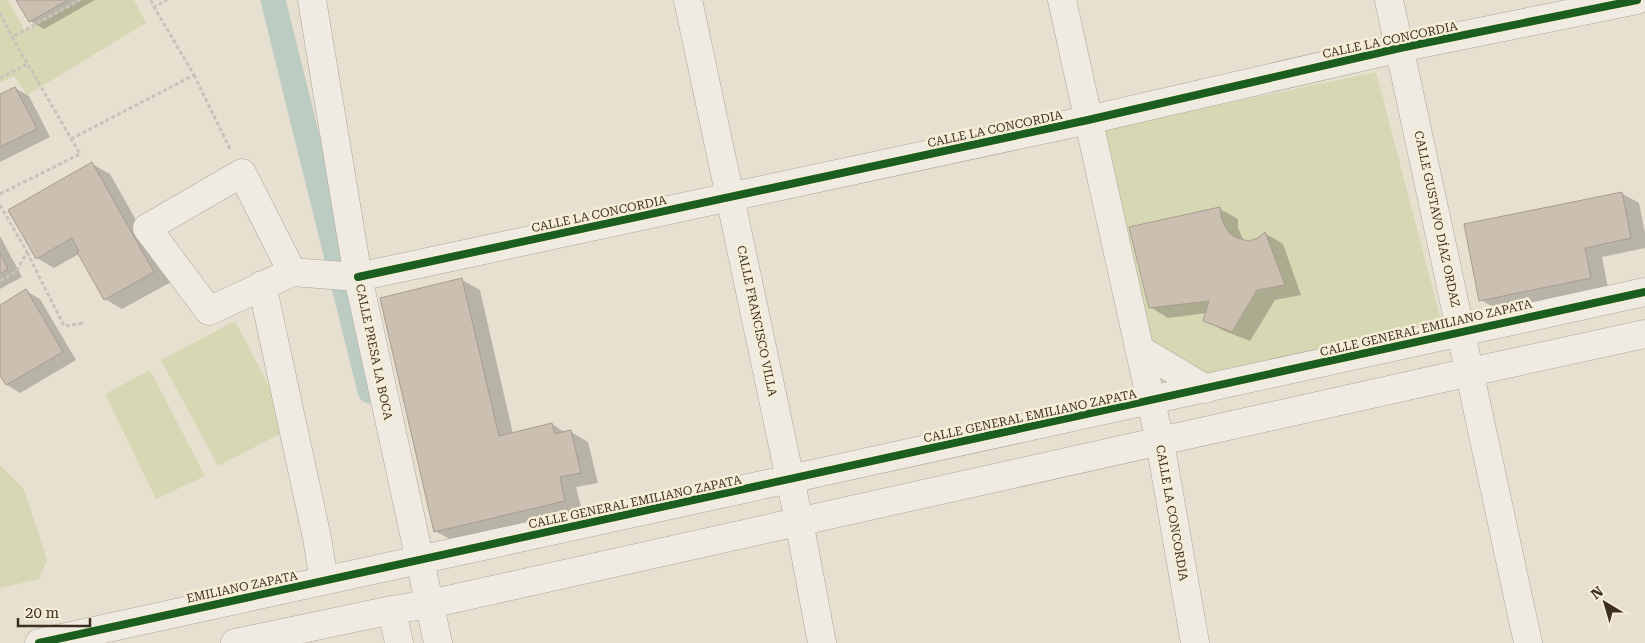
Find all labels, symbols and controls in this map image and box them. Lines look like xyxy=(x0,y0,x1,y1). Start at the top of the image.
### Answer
street label: CALLE LA CONCORDIA xyxy=(1321,19,1459,61)
street label: CALLE LA CONCORDIA xyxy=(926,108,1064,150)
street label: CALLE GUSTAVO DÍAZ ORDAZ xyxy=(1411,129,1463,309)
street label: CALLE LA CONCORDIA xyxy=(530,193,668,235)
street label: CALLE FRANCISCO VILLA xyxy=(734,244,780,398)
street label: CALLE PRESA LA BOCA xyxy=(353,283,395,422)
street label: CALLE GENERAL EMILIANO ZAPATA xyxy=(1319,297,1534,359)
street label: CALLE GENERAL EMILIANO ZAPATA xyxy=(922,386,1138,445)
street label: CALLE LA CONCORDIA xyxy=(1153,444,1191,583)
street label: CALLE GENERAL EMILIANO ZAPATA xyxy=(527,472,743,531)
street label: EMILIANO ZAPATA xyxy=(185,568,299,606)
north arrow xyxy=(1580,578,1630,628)
text: N xyxy=(1588,583,1606,602)
scale bar xyxy=(18,596,90,628)
text: 20 m xyxy=(25,604,60,622)

